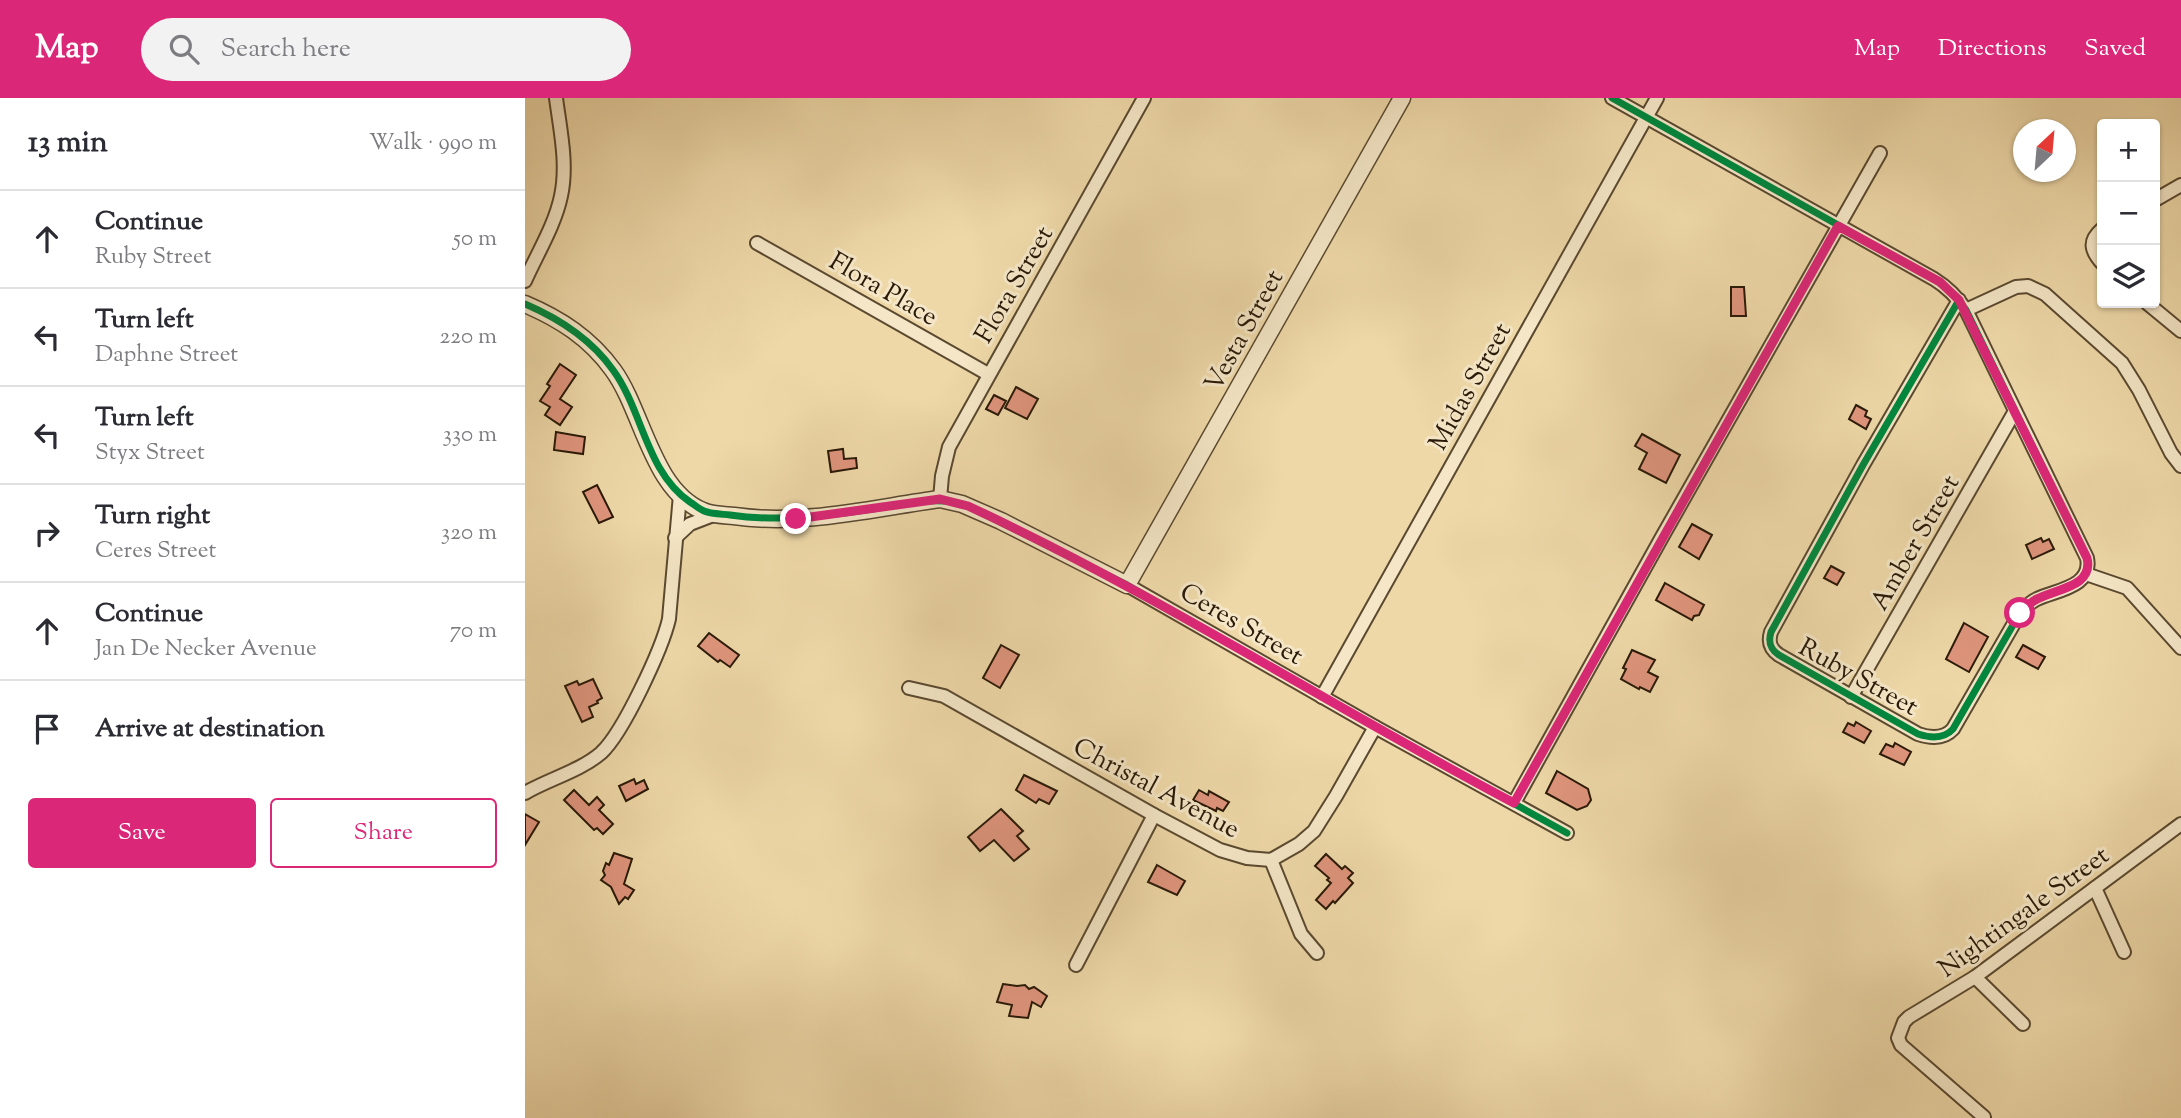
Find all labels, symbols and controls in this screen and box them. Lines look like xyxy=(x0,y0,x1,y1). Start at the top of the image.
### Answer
search box xyxy=(141,18,631,81)
text: Map xyxy=(35,25,99,73)
icon: search xyxy=(165,30,203,68)
text: Search here xyxy=(221,31,351,68)
text: Map xyxy=(1854,32,1900,66)
text: Directions xyxy=(1938,32,2046,66)
text: Saved xyxy=(2084,32,2146,66)
north arrow xyxy=(2013,119,2076,182)
map controls xyxy=(2097,119,2160,308)
button: + xyxy=(2097,119,2160,182)
text: 13 min xyxy=(28,122,108,165)
text: Walk · 990 m xyxy=(369,127,497,160)
button: − xyxy=(2097,182,2160,245)
text: Continue xyxy=(95,204,203,241)
icon: ahead xyxy=(28,220,66,258)
street label: Flora Street xyxy=(967,220,1064,351)
text: 50 m xyxy=(453,223,497,256)
text: Ruby Street xyxy=(95,241,212,274)
street label: Flora Place xyxy=(821,244,944,336)
button: layers xyxy=(2097,245,2160,308)
street label: Vesta Street xyxy=(1196,263,1294,399)
text: Turn left xyxy=(95,302,194,339)
street label: Midas Street xyxy=(1421,317,1522,458)
icon: left xyxy=(28,318,66,356)
text: 220 m xyxy=(439,321,497,354)
text: Daphne Street xyxy=(95,339,238,372)
text: Turn left xyxy=(95,400,194,437)
icon: left xyxy=(28,416,66,454)
text: 330 m xyxy=(443,419,497,452)
text: Styx Street xyxy=(95,437,205,470)
street label: Amber Street xyxy=(1862,468,1970,618)
text: Turn right xyxy=(95,498,210,535)
route end xyxy=(780,503,811,534)
icon: right xyxy=(28,514,66,552)
text: 320 m xyxy=(441,517,497,550)
text: Ceres Street xyxy=(95,535,216,568)
street label: Ceres Street xyxy=(1172,575,1309,676)
text: Continue xyxy=(95,596,203,633)
route start xyxy=(2004,597,2035,628)
icon: ahead xyxy=(28,612,66,650)
text: 70 m xyxy=(450,615,497,648)
street label: Ruby Street xyxy=(1791,630,1924,726)
text: Jan De Necker Avenue xyxy=(95,633,317,666)
icon: arrive xyxy=(28,710,66,748)
text: Arrive at destination xyxy=(95,711,325,748)
street label: Christal Avenue xyxy=(1066,730,1246,849)
button: Save xyxy=(28,798,256,868)
button: Share xyxy=(270,798,497,868)
street label: Nightingale Street xyxy=(1931,838,2118,988)

